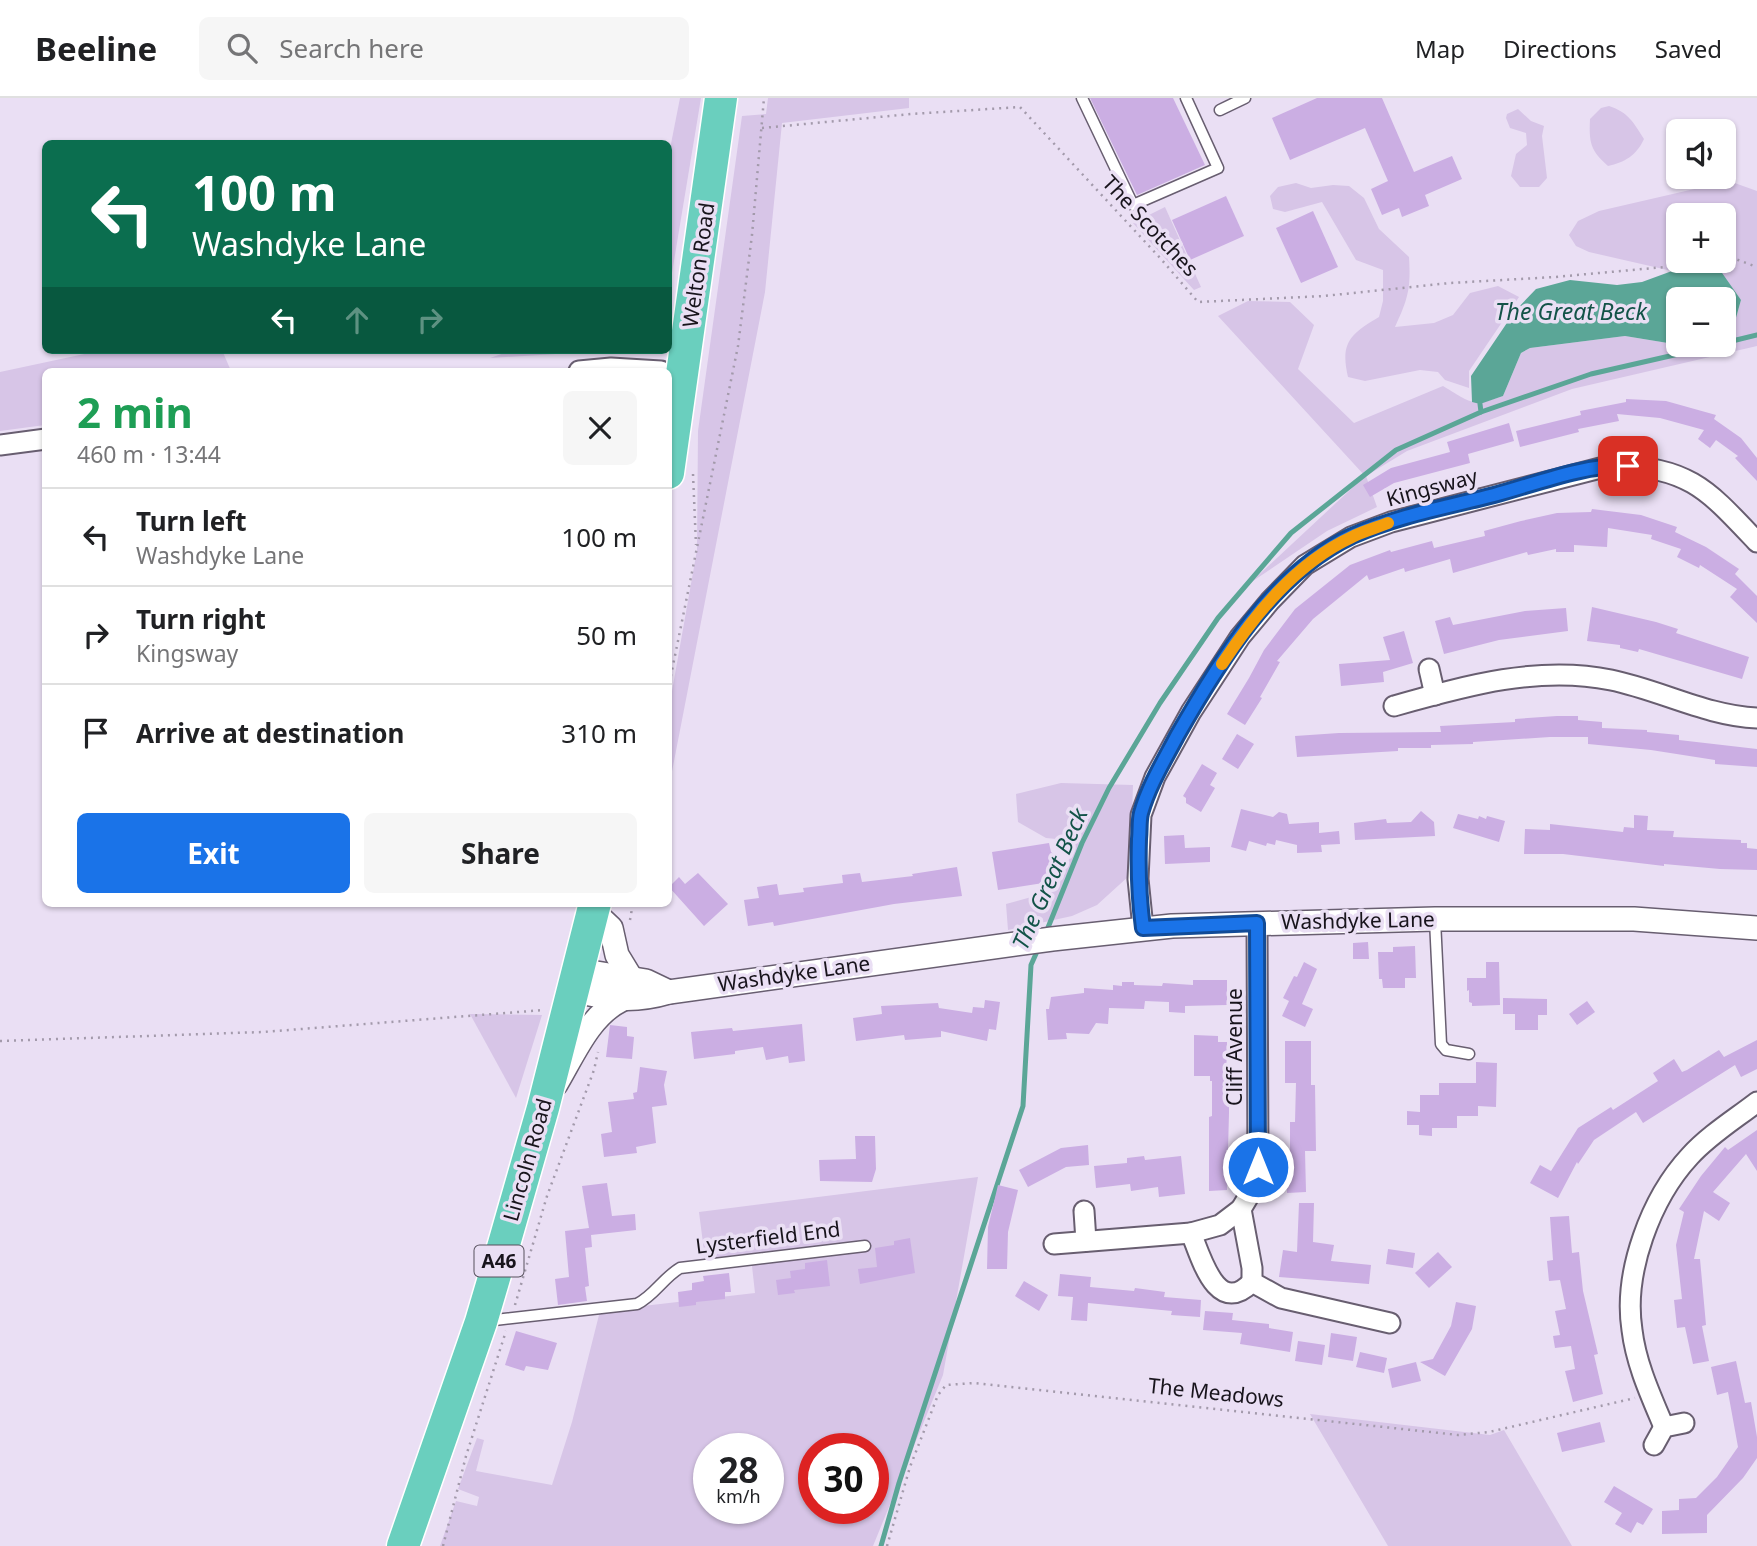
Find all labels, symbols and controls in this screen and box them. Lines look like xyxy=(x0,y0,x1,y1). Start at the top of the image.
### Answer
search box xyxy=(199,17,689,80)
text: Beeline xyxy=(35,26,157,71)
icon: search xyxy=(223,29,261,67)
text: Search here xyxy=(279,30,424,66)
text: Map xyxy=(1415,32,1465,65)
text: Directions xyxy=(1503,32,1617,65)
text: Saved xyxy=(1655,32,1722,65)
map controls xyxy=(1666,119,1736,357)
button: sound xyxy=(1666,119,1736,189)
text: 100 m xyxy=(192,159,337,225)
icon: left xyxy=(77,168,168,259)
street label: The Scotches xyxy=(1097,169,1205,282)
street label: Welton Road xyxy=(675,201,721,329)
button: + xyxy=(1666,203,1736,273)
text: Washdyke Lane xyxy=(192,222,426,265)
button: − xyxy=(1666,287,1736,357)
water label: The Great Beck xyxy=(1495,295,1649,327)
icon: left xyxy=(265,301,303,339)
icon: ahead xyxy=(338,301,376,339)
icon: right xyxy=(411,301,449,339)
text: 2 min xyxy=(77,383,193,440)
button: close xyxy=(563,391,637,465)
pin xyxy=(1598,436,1658,496)
text: 460 m · 13:44 xyxy=(77,438,221,470)
icon: arrive xyxy=(1609,447,1647,485)
street label: Kingsway xyxy=(1383,461,1481,513)
text: Turn left xyxy=(136,503,247,539)
icon: left xyxy=(77,518,115,556)
text: 100 m xyxy=(561,519,637,555)
text: Washdyke Lane xyxy=(136,539,304,571)
text: Turn right xyxy=(136,601,266,637)
icon: right xyxy=(77,616,115,654)
text: 50 m xyxy=(576,617,637,653)
text: Kingsway xyxy=(136,637,238,669)
icon: arrive xyxy=(77,714,115,752)
text: Arrive at destination xyxy=(136,715,405,751)
text: 310 m xyxy=(561,715,637,751)
water label: The Great Beck xyxy=(1004,801,1095,954)
button: Exit xyxy=(77,813,350,893)
button: Share xyxy=(364,813,637,893)
street label: Washdyke Lane xyxy=(1281,905,1435,935)
street label: Washdyke Lane xyxy=(716,948,872,998)
street label: Cliff Avenue xyxy=(1220,988,1248,1106)
street label: Lincoln Road xyxy=(496,1095,558,1224)
position arrow xyxy=(1221,1130,1295,1204)
street label: Lysterfield End xyxy=(694,1214,842,1260)
road number: A46 xyxy=(475,1246,524,1276)
street label: The Meadows xyxy=(1147,1371,1285,1413)
speed limit sign: 30 xyxy=(798,1433,889,1524)
text: 28 xyxy=(718,1446,759,1493)
text: km/h xyxy=(716,1484,761,1508)

